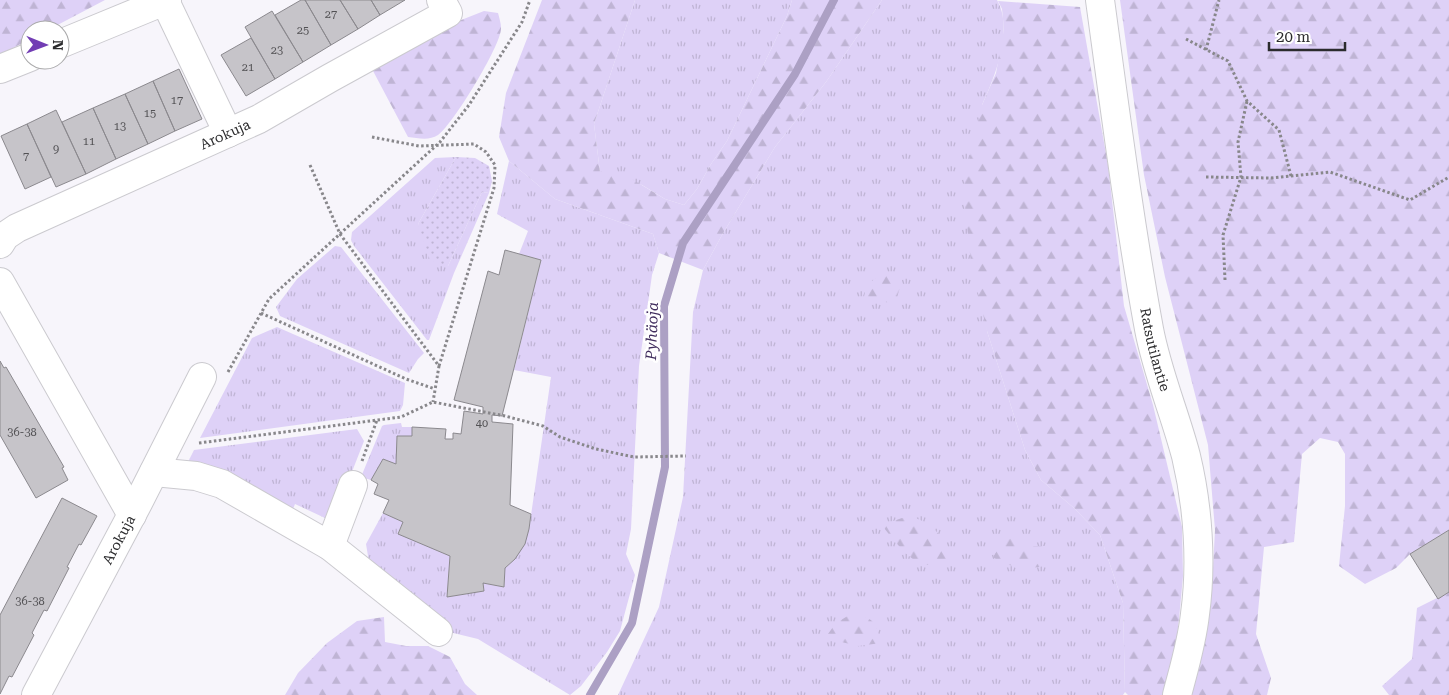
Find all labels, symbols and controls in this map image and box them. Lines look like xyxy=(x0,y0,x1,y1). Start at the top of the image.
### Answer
house number: 27 xyxy=(325,8,337,21)
north arrow xyxy=(20,20,70,70)
scale bar xyxy=(1269,20,1345,52)
house number: 25 xyxy=(297,24,309,37)
text: 20 m xyxy=(1276,28,1311,46)
text: N xyxy=(50,40,66,51)
house number: 23 xyxy=(271,44,283,57)
house number: 21 xyxy=(242,61,254,74)
house number: 17 xyxy=(171,94,183,107)
house number: 15 xyxy=(144,107,156,120)
street label: Arokuja xyxy=(197,116,253,153)
house number: 13 xyxy=(114,120,126,133)
house number: 11 xyxy=(83,135,95,148)
house number: 9 xyxy=(53,143,59,156)
house number: 7 xyxy=(23,150,29,163)
water label: Pyhäoja xyxy=(642,302,662,361)
street label: Ratsutilantie xyxy=(1137,306,1173,394)
house number: 40 xyxy=(476,417,488,430)
house number: 36-38 xyxy=(7,426,37,439)
street label: Arokuja xyxy=(99,512,138,567)
house number: 36-38 xyxy=(15,595,45,608)

